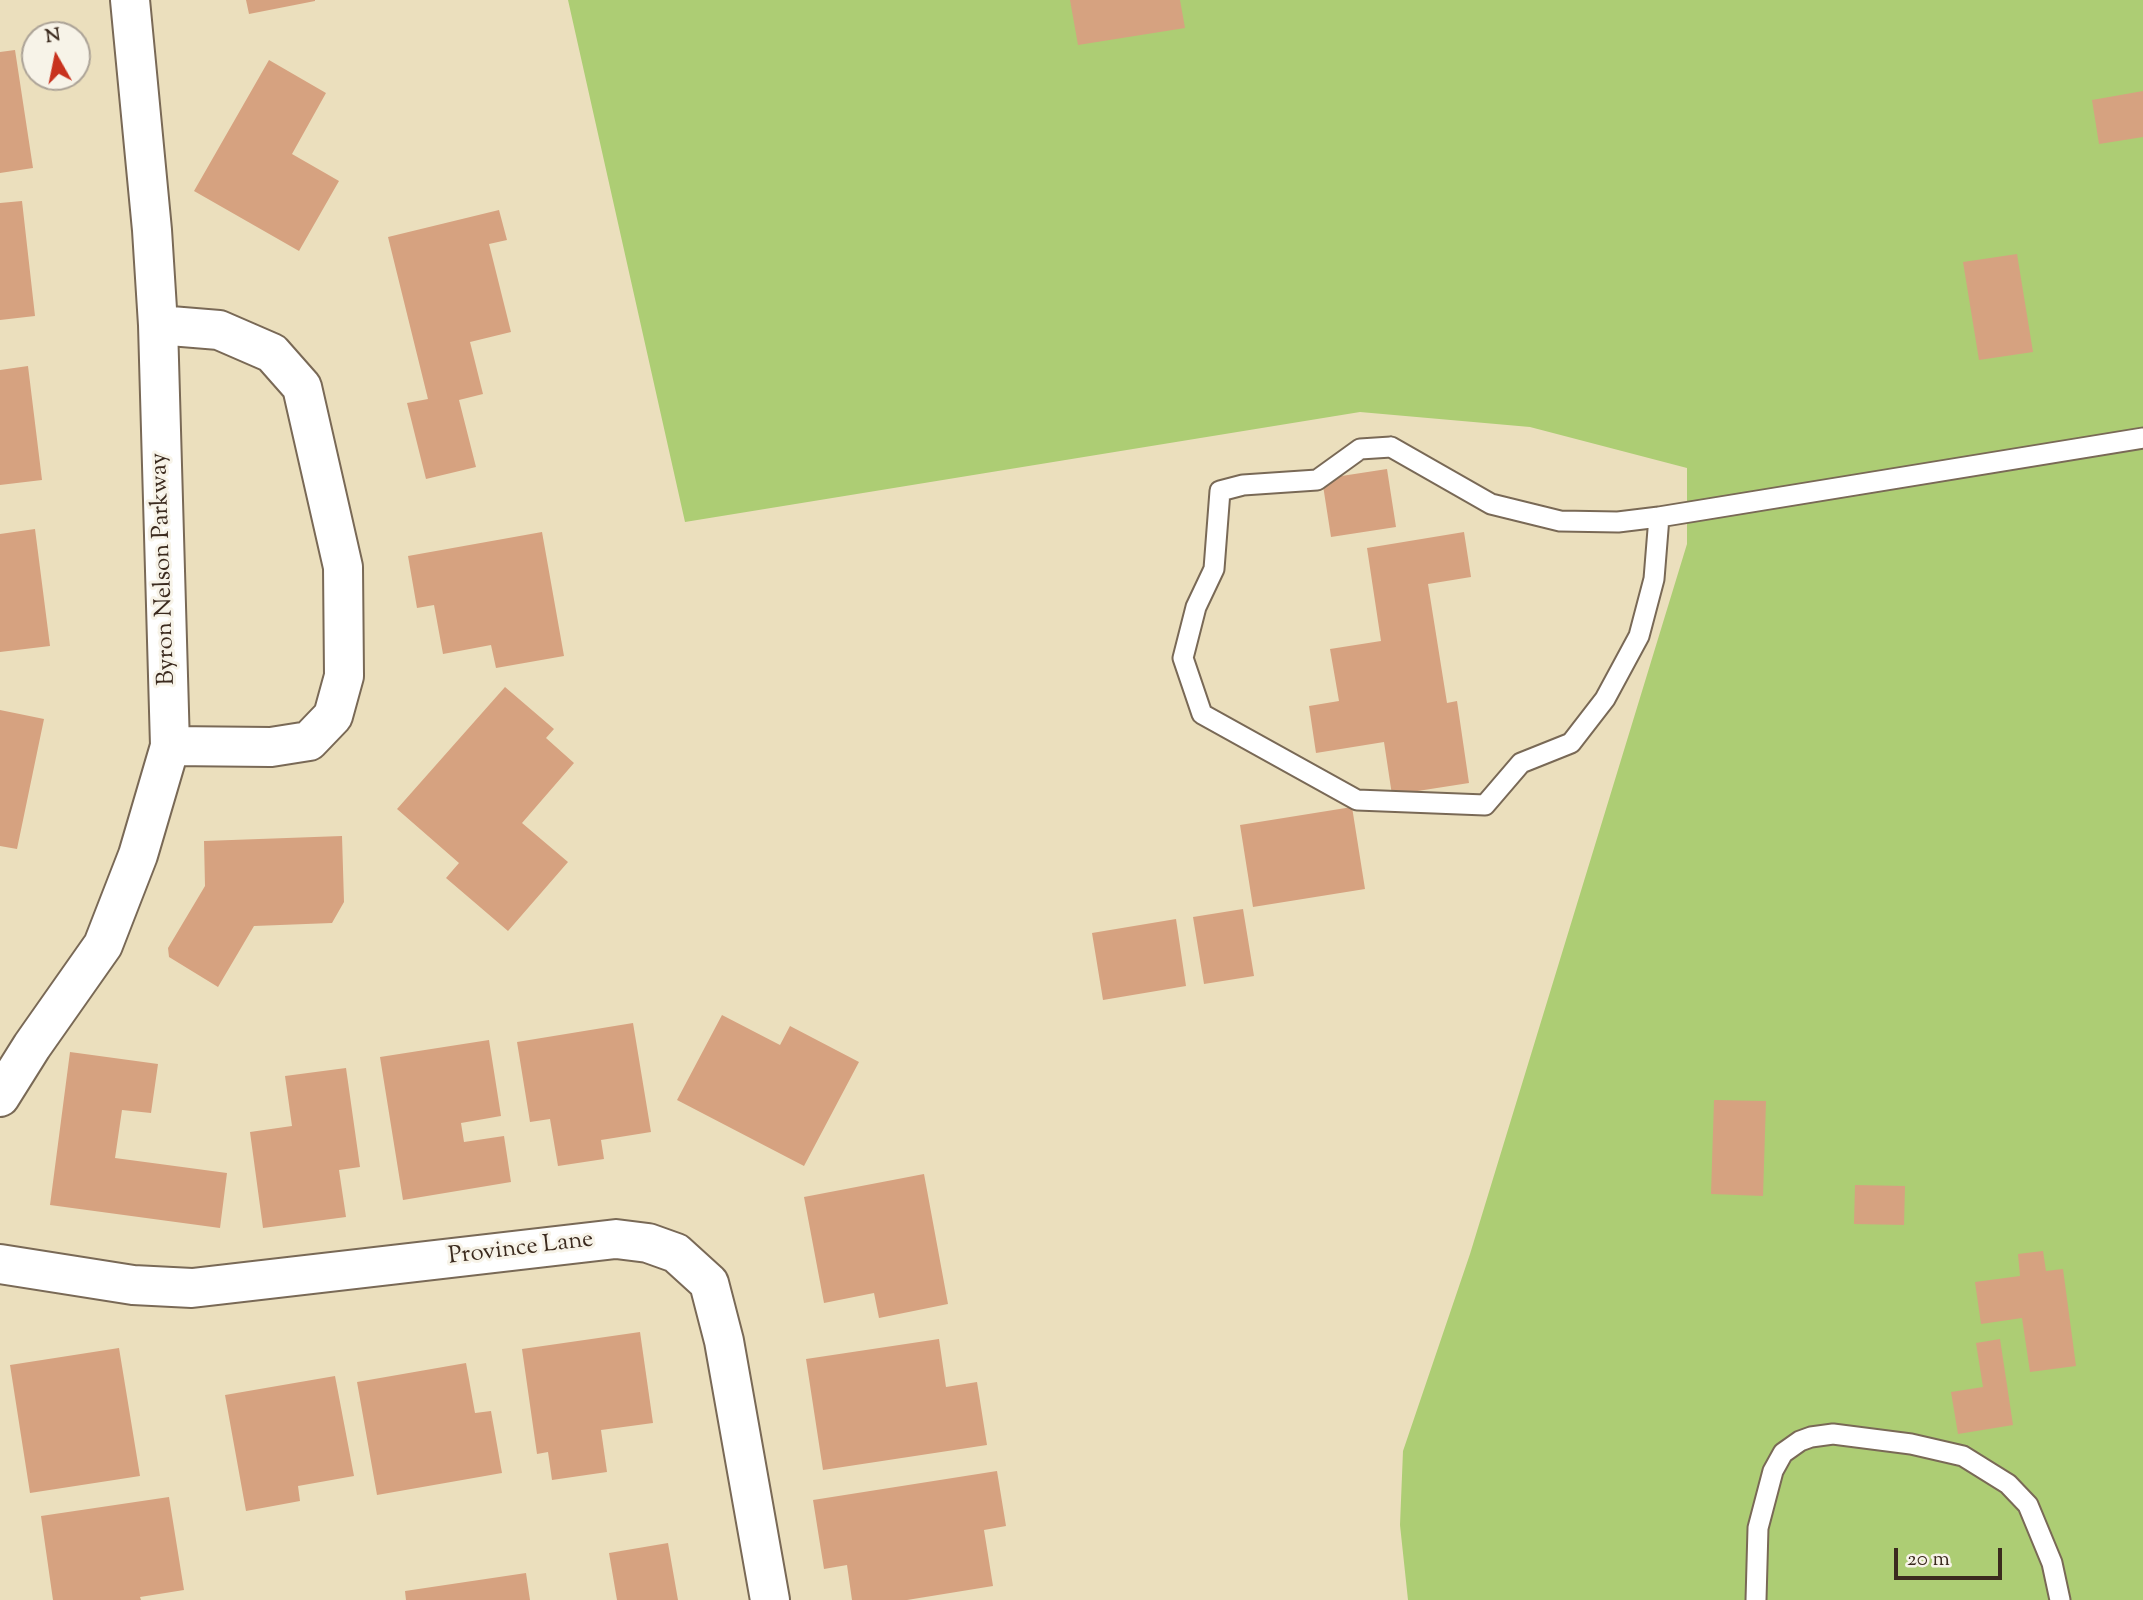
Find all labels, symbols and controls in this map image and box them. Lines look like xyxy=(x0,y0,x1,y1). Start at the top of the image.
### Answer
north arrow xyxy=(21,21,91,91)
text: N xyxy=(43,22,63,51)
street label: Byron Nelson Parkway xyxy=(147,452,183,686)
street label: Province Lane xyxy=(447,1227,595,1273)
scale bar xyxy=(1898,1534,2007,1578)
text: 20 m xyxy=(1907,1545,1950,1575)

